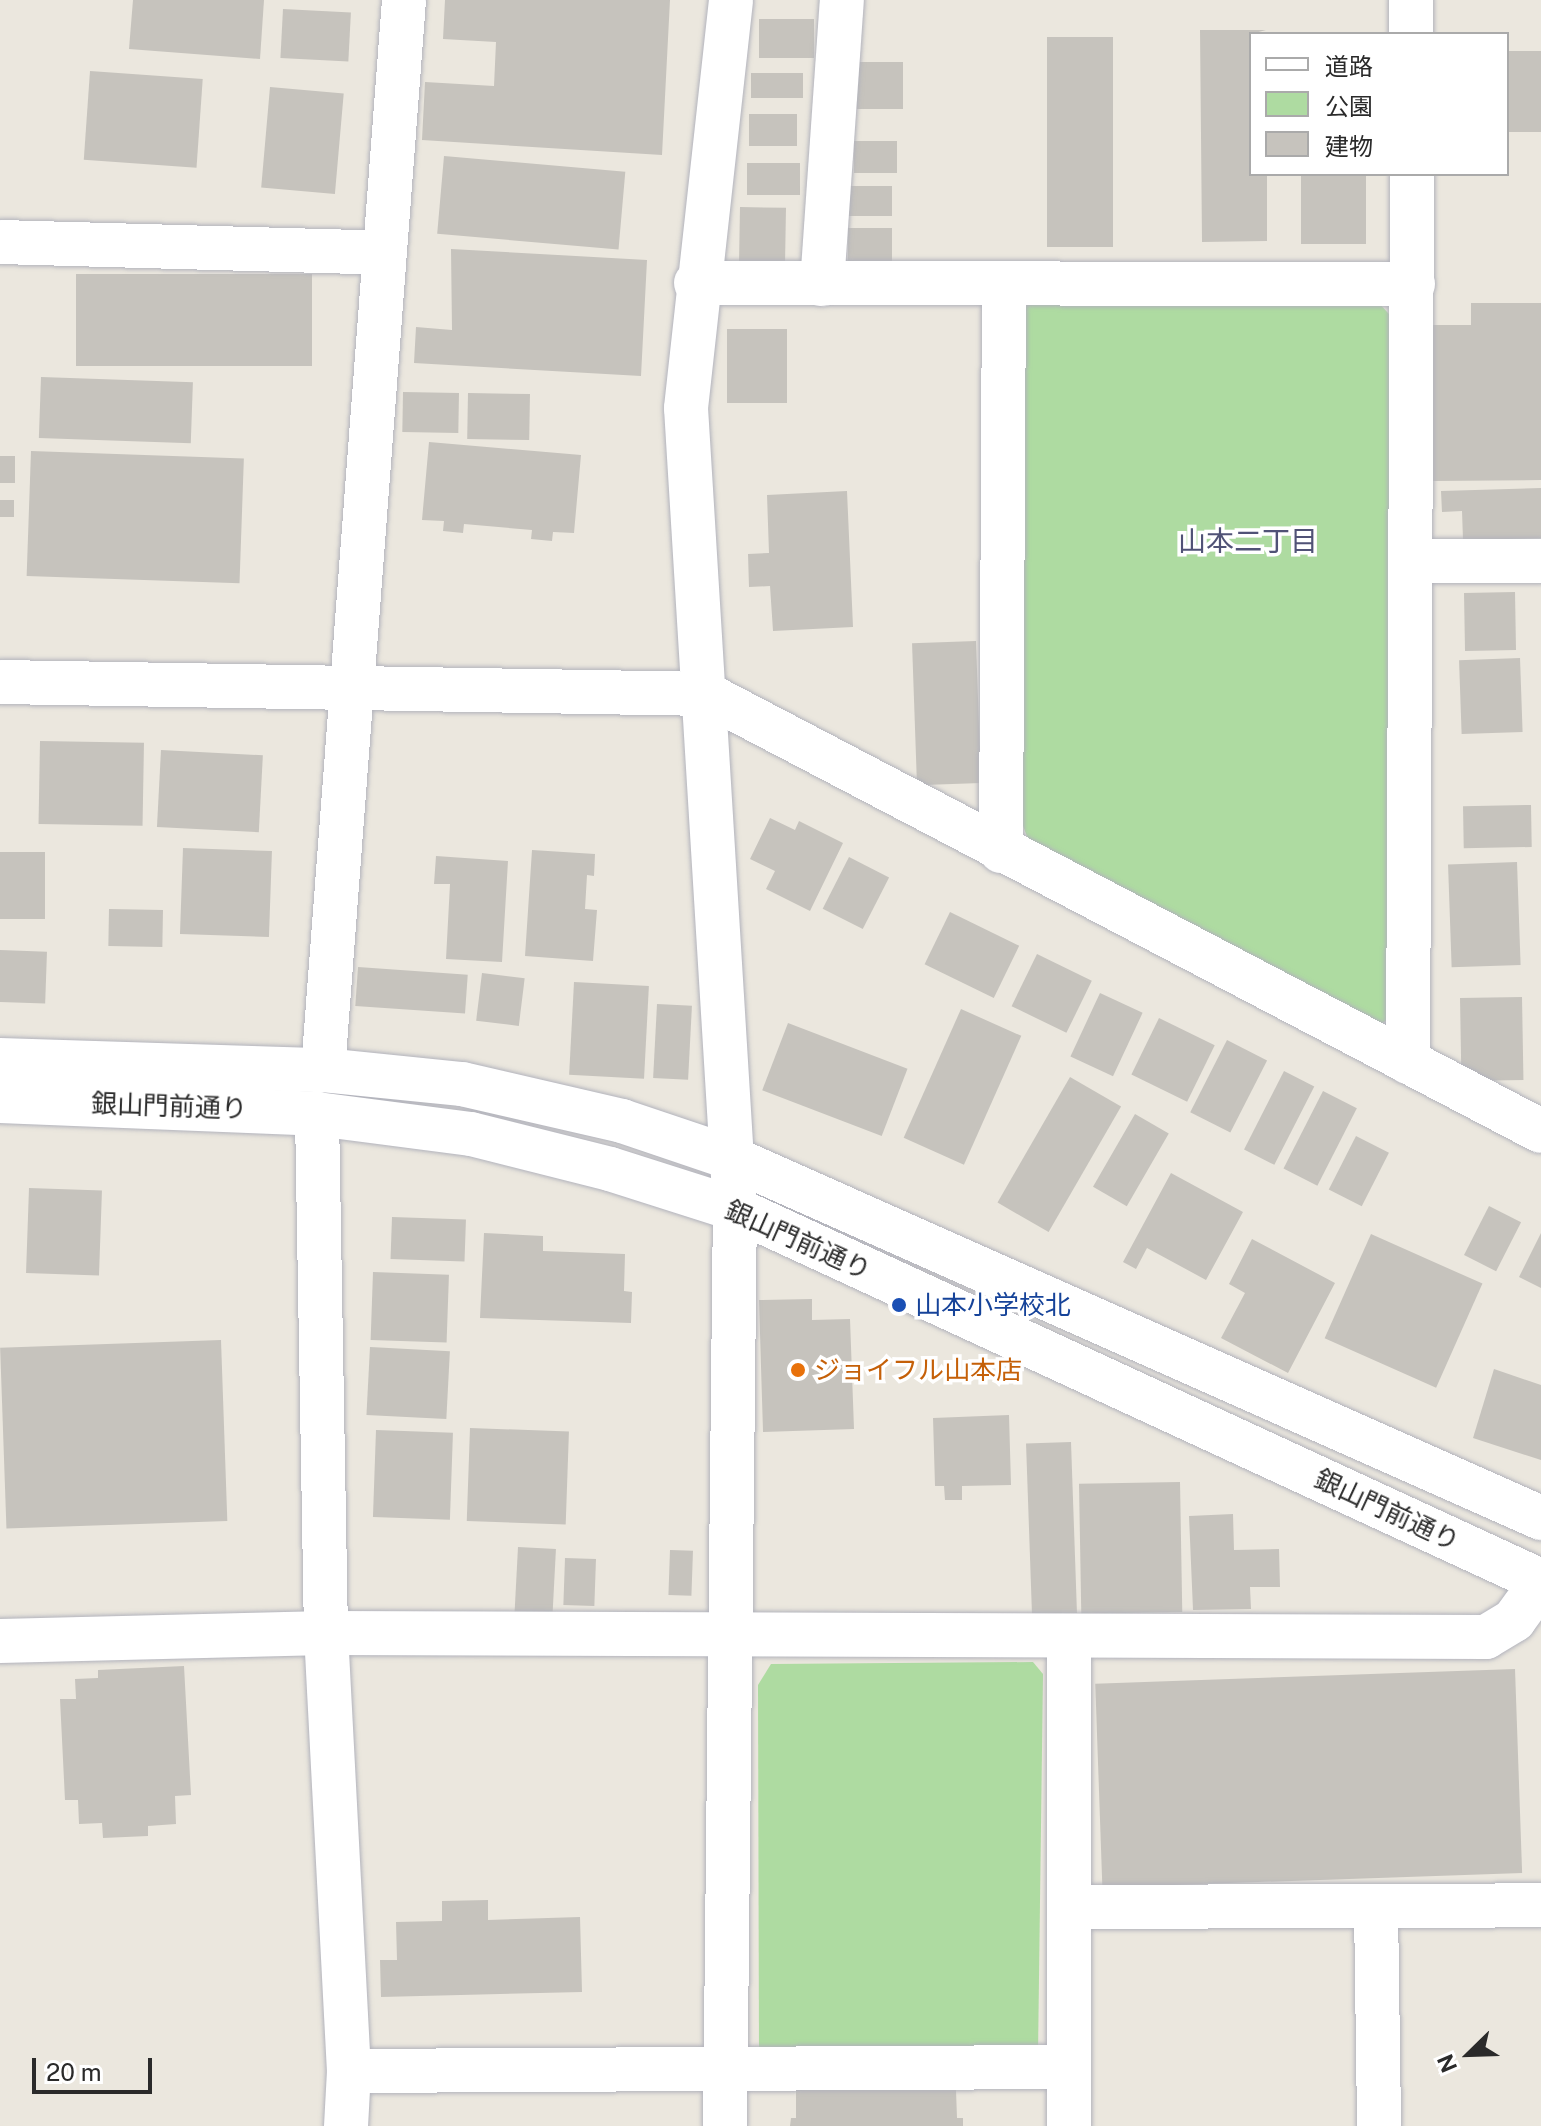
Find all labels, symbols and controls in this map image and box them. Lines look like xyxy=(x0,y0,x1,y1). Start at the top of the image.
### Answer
legend xyxy=(1249,32,1509,176)
text: 道路 xyxy=(1325,52,1373,80)
text: 公園 xyxy=(1325,92,1373,120)
text: 建物 xyxy=(1325,132,1373,160)
district label: 山本二丁目 xyxy=(1178,524,1318,558)
street label: 銀山門前通り xyxy=(91,1088,247,1124)
street label: 銀山門前通り xyxy=(720,1194,876,1286)
place label: 山本小学校北 xyxy=(915,1289,1071,1321)
marker: 山本小学校北 xyxy=(890,1296,908,1314)
place label: ジョイフル山本店 xyxy=(814,1354,1022,1386)
marker: ジョイフル山本店 xyxy=(789,1361,807,1379)
street label: 銀山門前通り xyxy=(1310,1463,1464,1557)
north arrow xyxy=(1429,2014,1509,2094)
scale bar xyxy=(36,2042,156,2092)
text: N xyxy=(1432,2050,1462,2076)
text: 20 m xyxy=(46,2058,102,2086)

